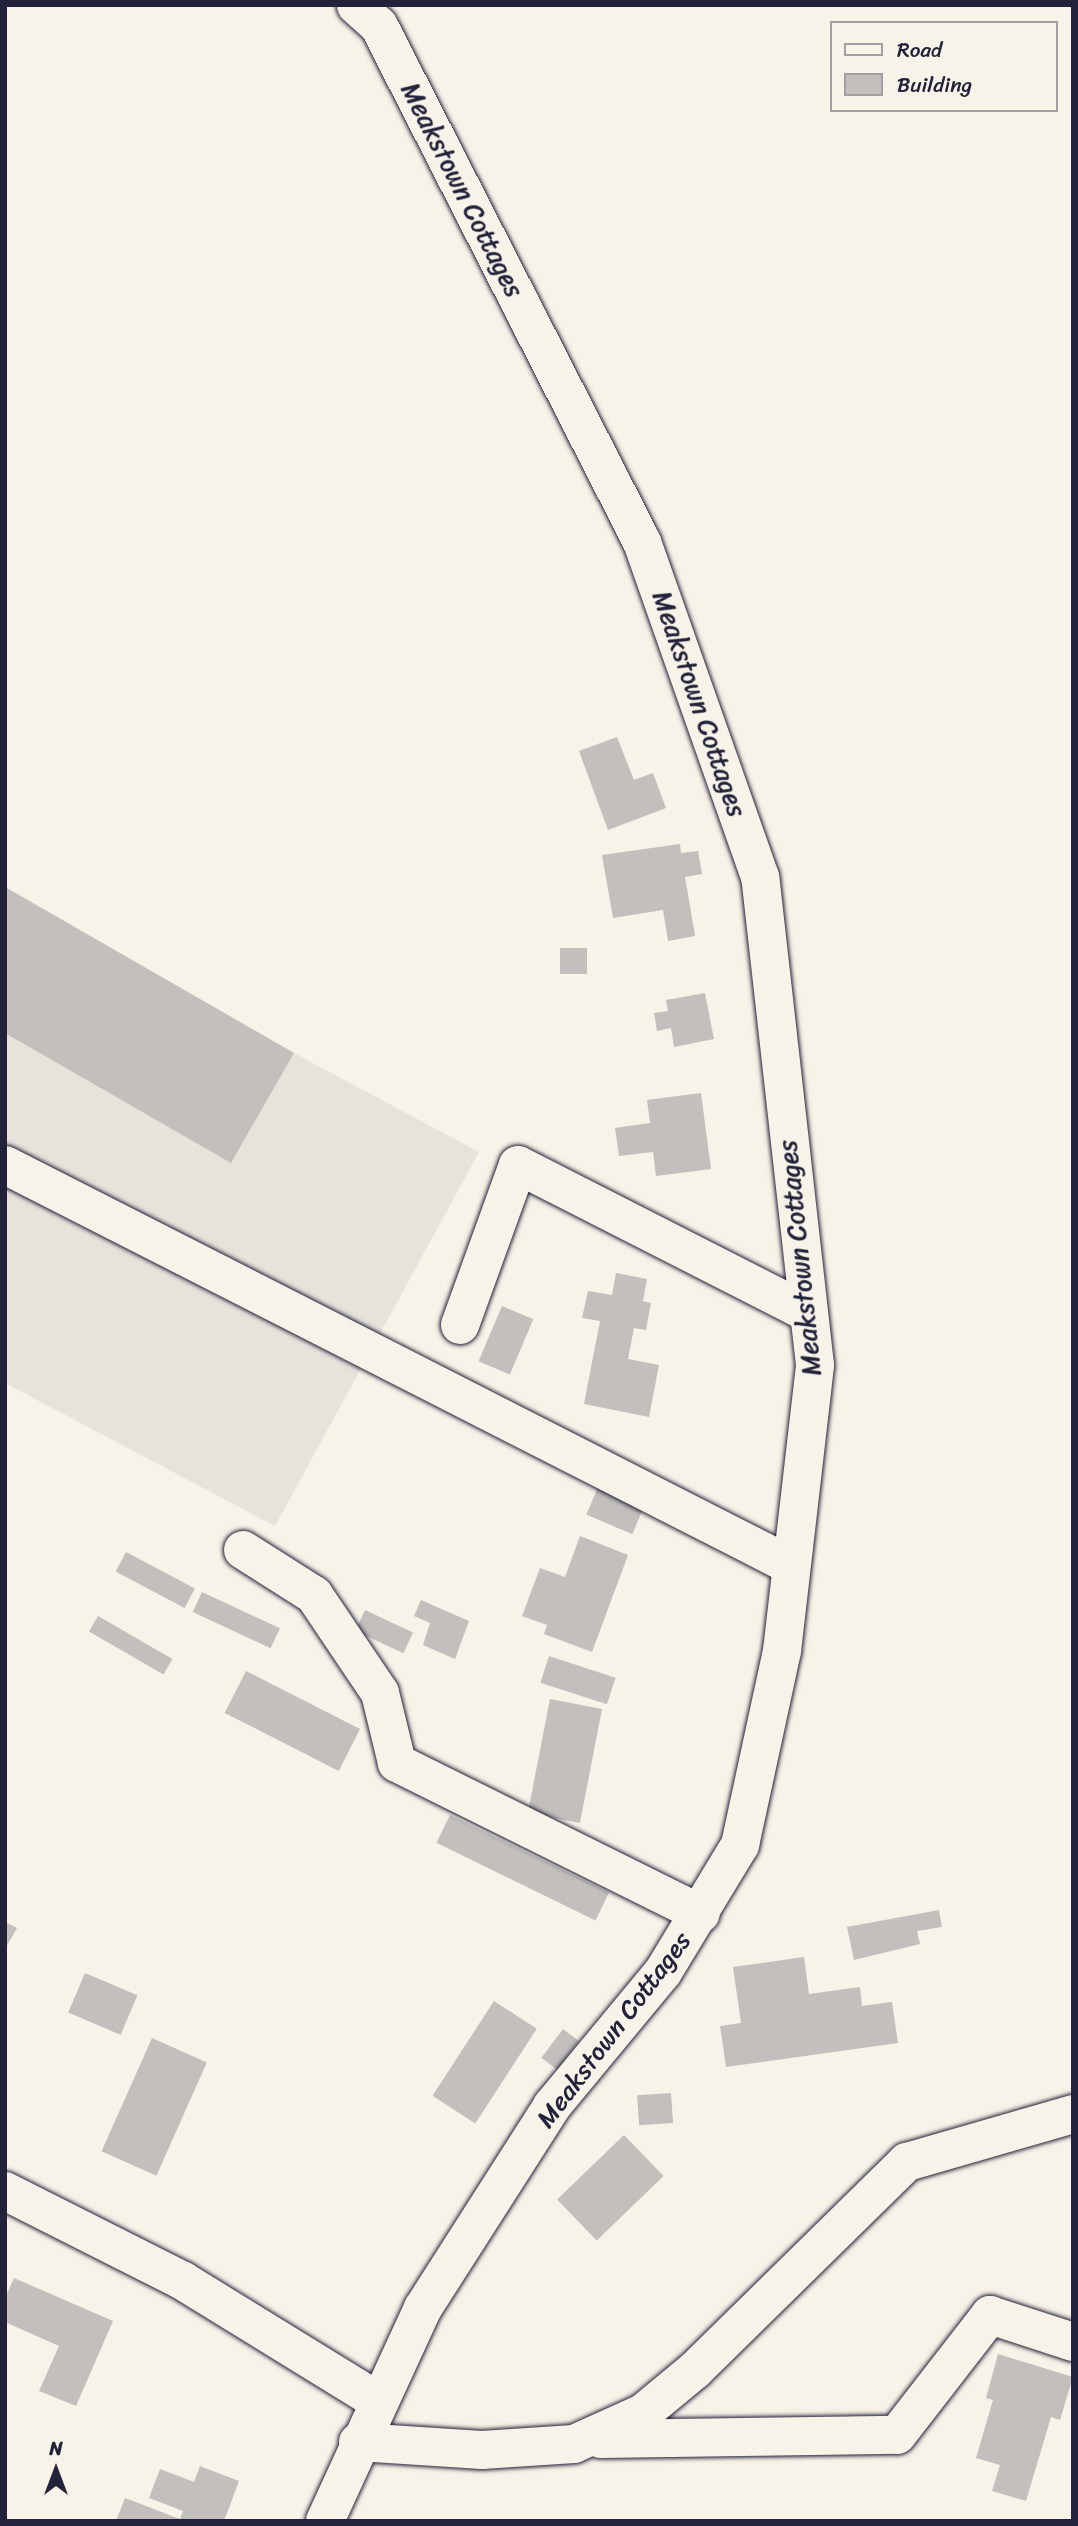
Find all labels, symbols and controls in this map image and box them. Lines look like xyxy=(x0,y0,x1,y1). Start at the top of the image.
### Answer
legend xyxy=(830,21,1057,112)
text: Road xyxy=(897,31,942,69)
text: Building xyxy=(897,66,972,104)
street label: Meakstown Cottages xyxy=(394,77,530,303)
street label: Meakstown Cottages xyxy=(646,587,752,821)
street label: Meakstown Cottages xyxy=(772,1138,828,1378)
street label: Meakstown Cottages xyxy=(530,1926,698,2134)
text: N xyxy=(49,2432,63,2465)
north arrow xyxy=(21,2435,91,2505)

